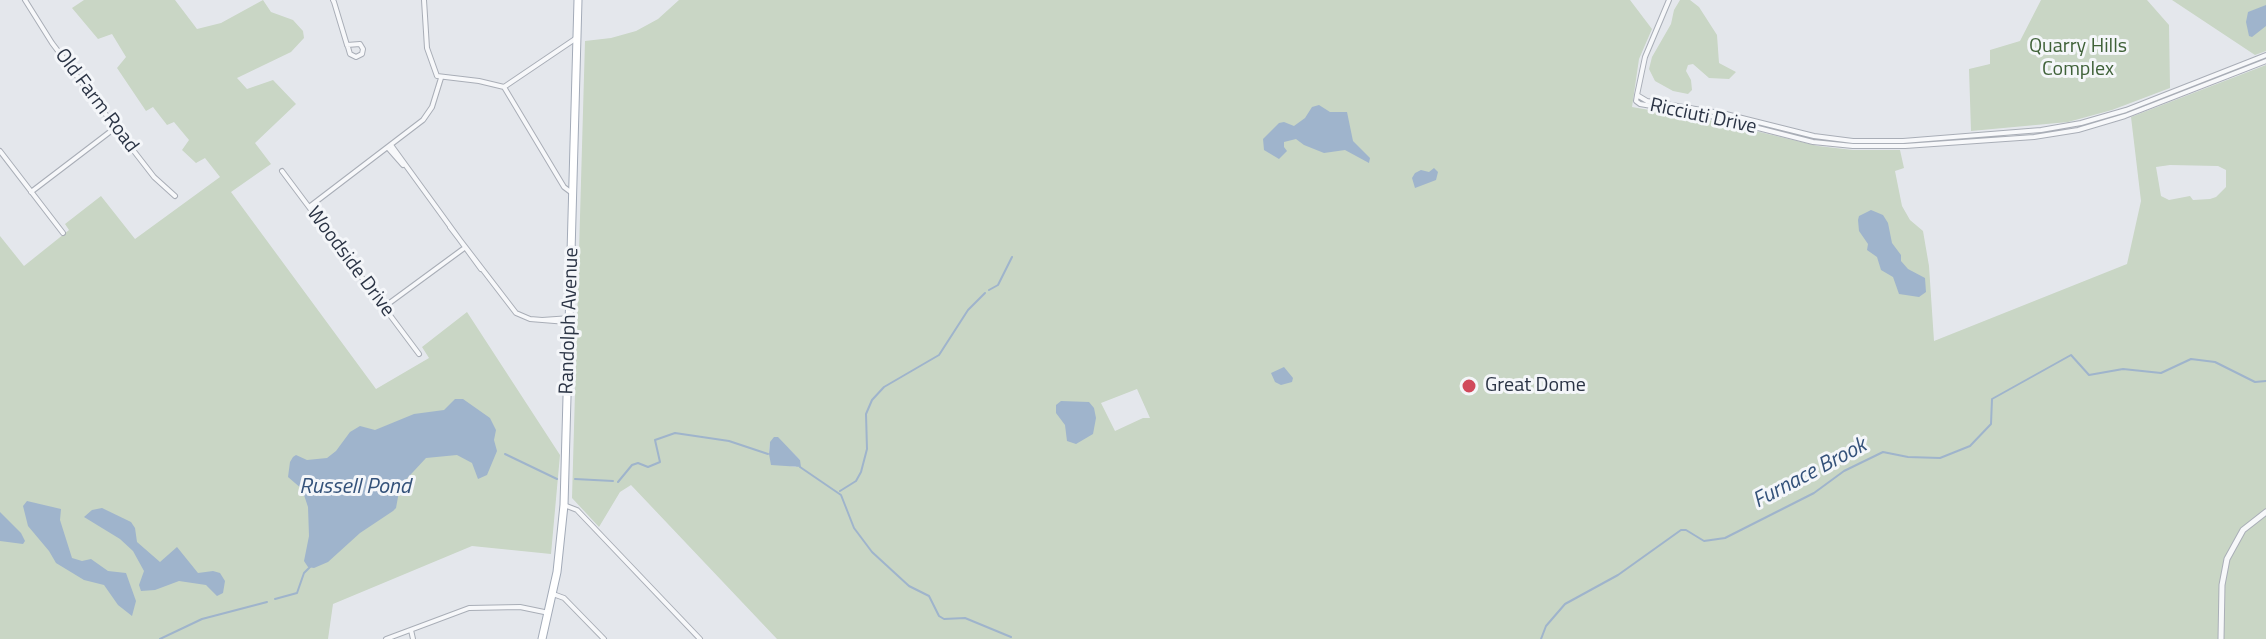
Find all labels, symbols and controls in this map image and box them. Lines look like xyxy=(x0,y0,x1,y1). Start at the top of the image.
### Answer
park label: Quarry Hills Complex xyxy=(2029,35,2127,82)
street label: Old Farm Road xyxy=(49,44,143,158)
street label: Ricciuti Drive xyxy=(1647,94,1759,140)
street label: Woodside Drive xyxy=(301,202,399,322)
street label: Randolph Avenue xyxy=(555,247,585,395)
place label: Great Dome xyxy=(1485,374,1586,398)
marker: Great Dome xyxy=(1460,377,1478,395)
water label: Furnace Brook xyxy=(1749,433,1871,515)
water label: Russell Pond xyxy=(299,475,411,501)

